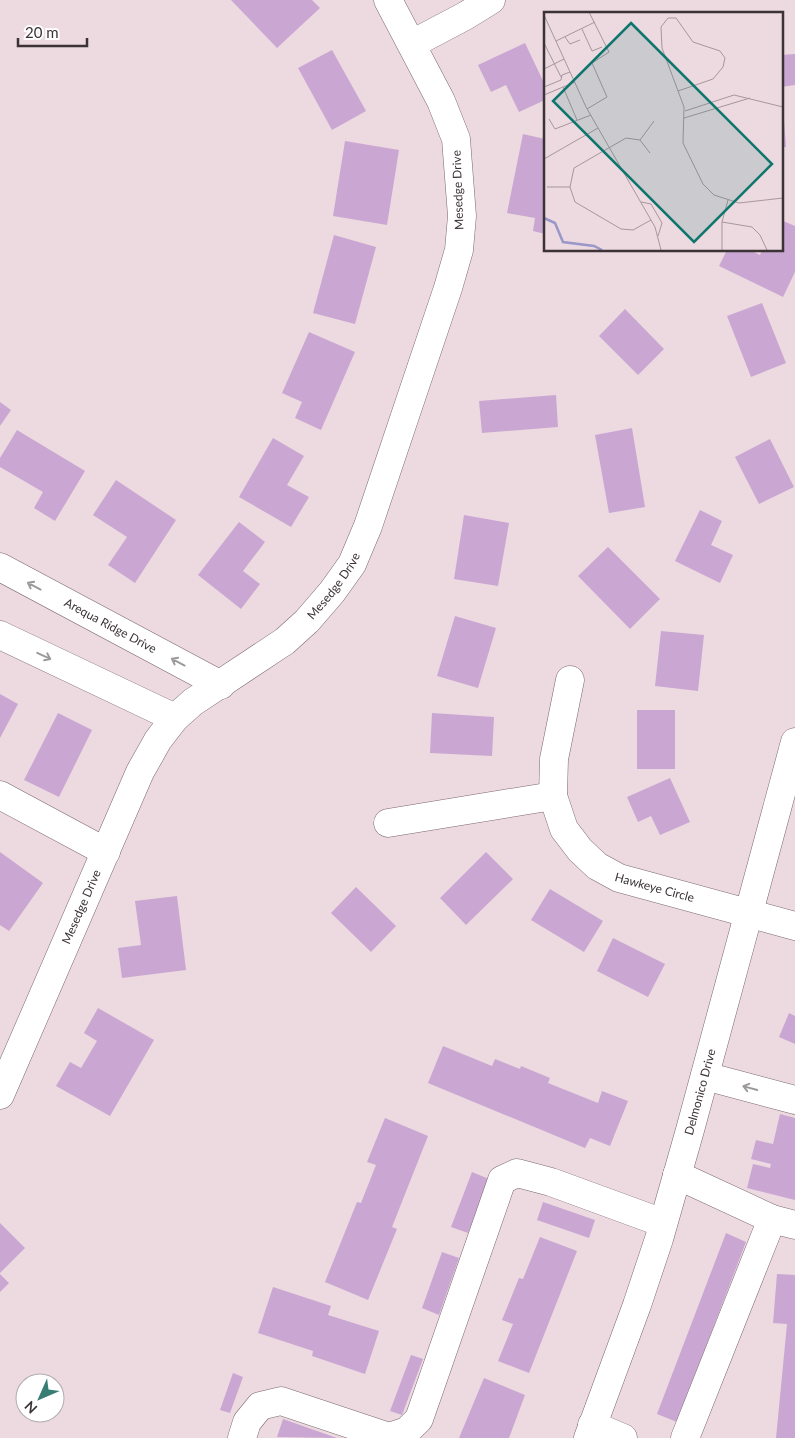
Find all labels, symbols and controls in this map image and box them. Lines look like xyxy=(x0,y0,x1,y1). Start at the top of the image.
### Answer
inset map xyxy=(544,12,782,251)
scale bar xyxy=(18,15,86,47)
text: 20 m xyxy=(25,23,59,41)
street label: Mesedge Drive xyxy=(449,150,466,230)
street label: Mesedge Drive xyxy=(304,550,363,622)
one-way arrow xyxy=(28,580,42,590)
street label: Arequa Ridge Drive xyxy=(62,595,159,656)
one-way arrow xyxy=(36,652,51,661)
one-way arrow xyxy=(170,657,185,667)
street label: Mesedge Drive xyxy=(58,867,104,946)
street label: Hawkeye Circle xyxy=(613,869,696,905)
street label: Delmonico Drive xyxy=(681,1047,719,1137)
one-way arrow xyxy=(742,1083,758,1092)
north arrow xyxy=(15,1373,65,1423)
text: N xyxy=(21,1398,40,1417)

